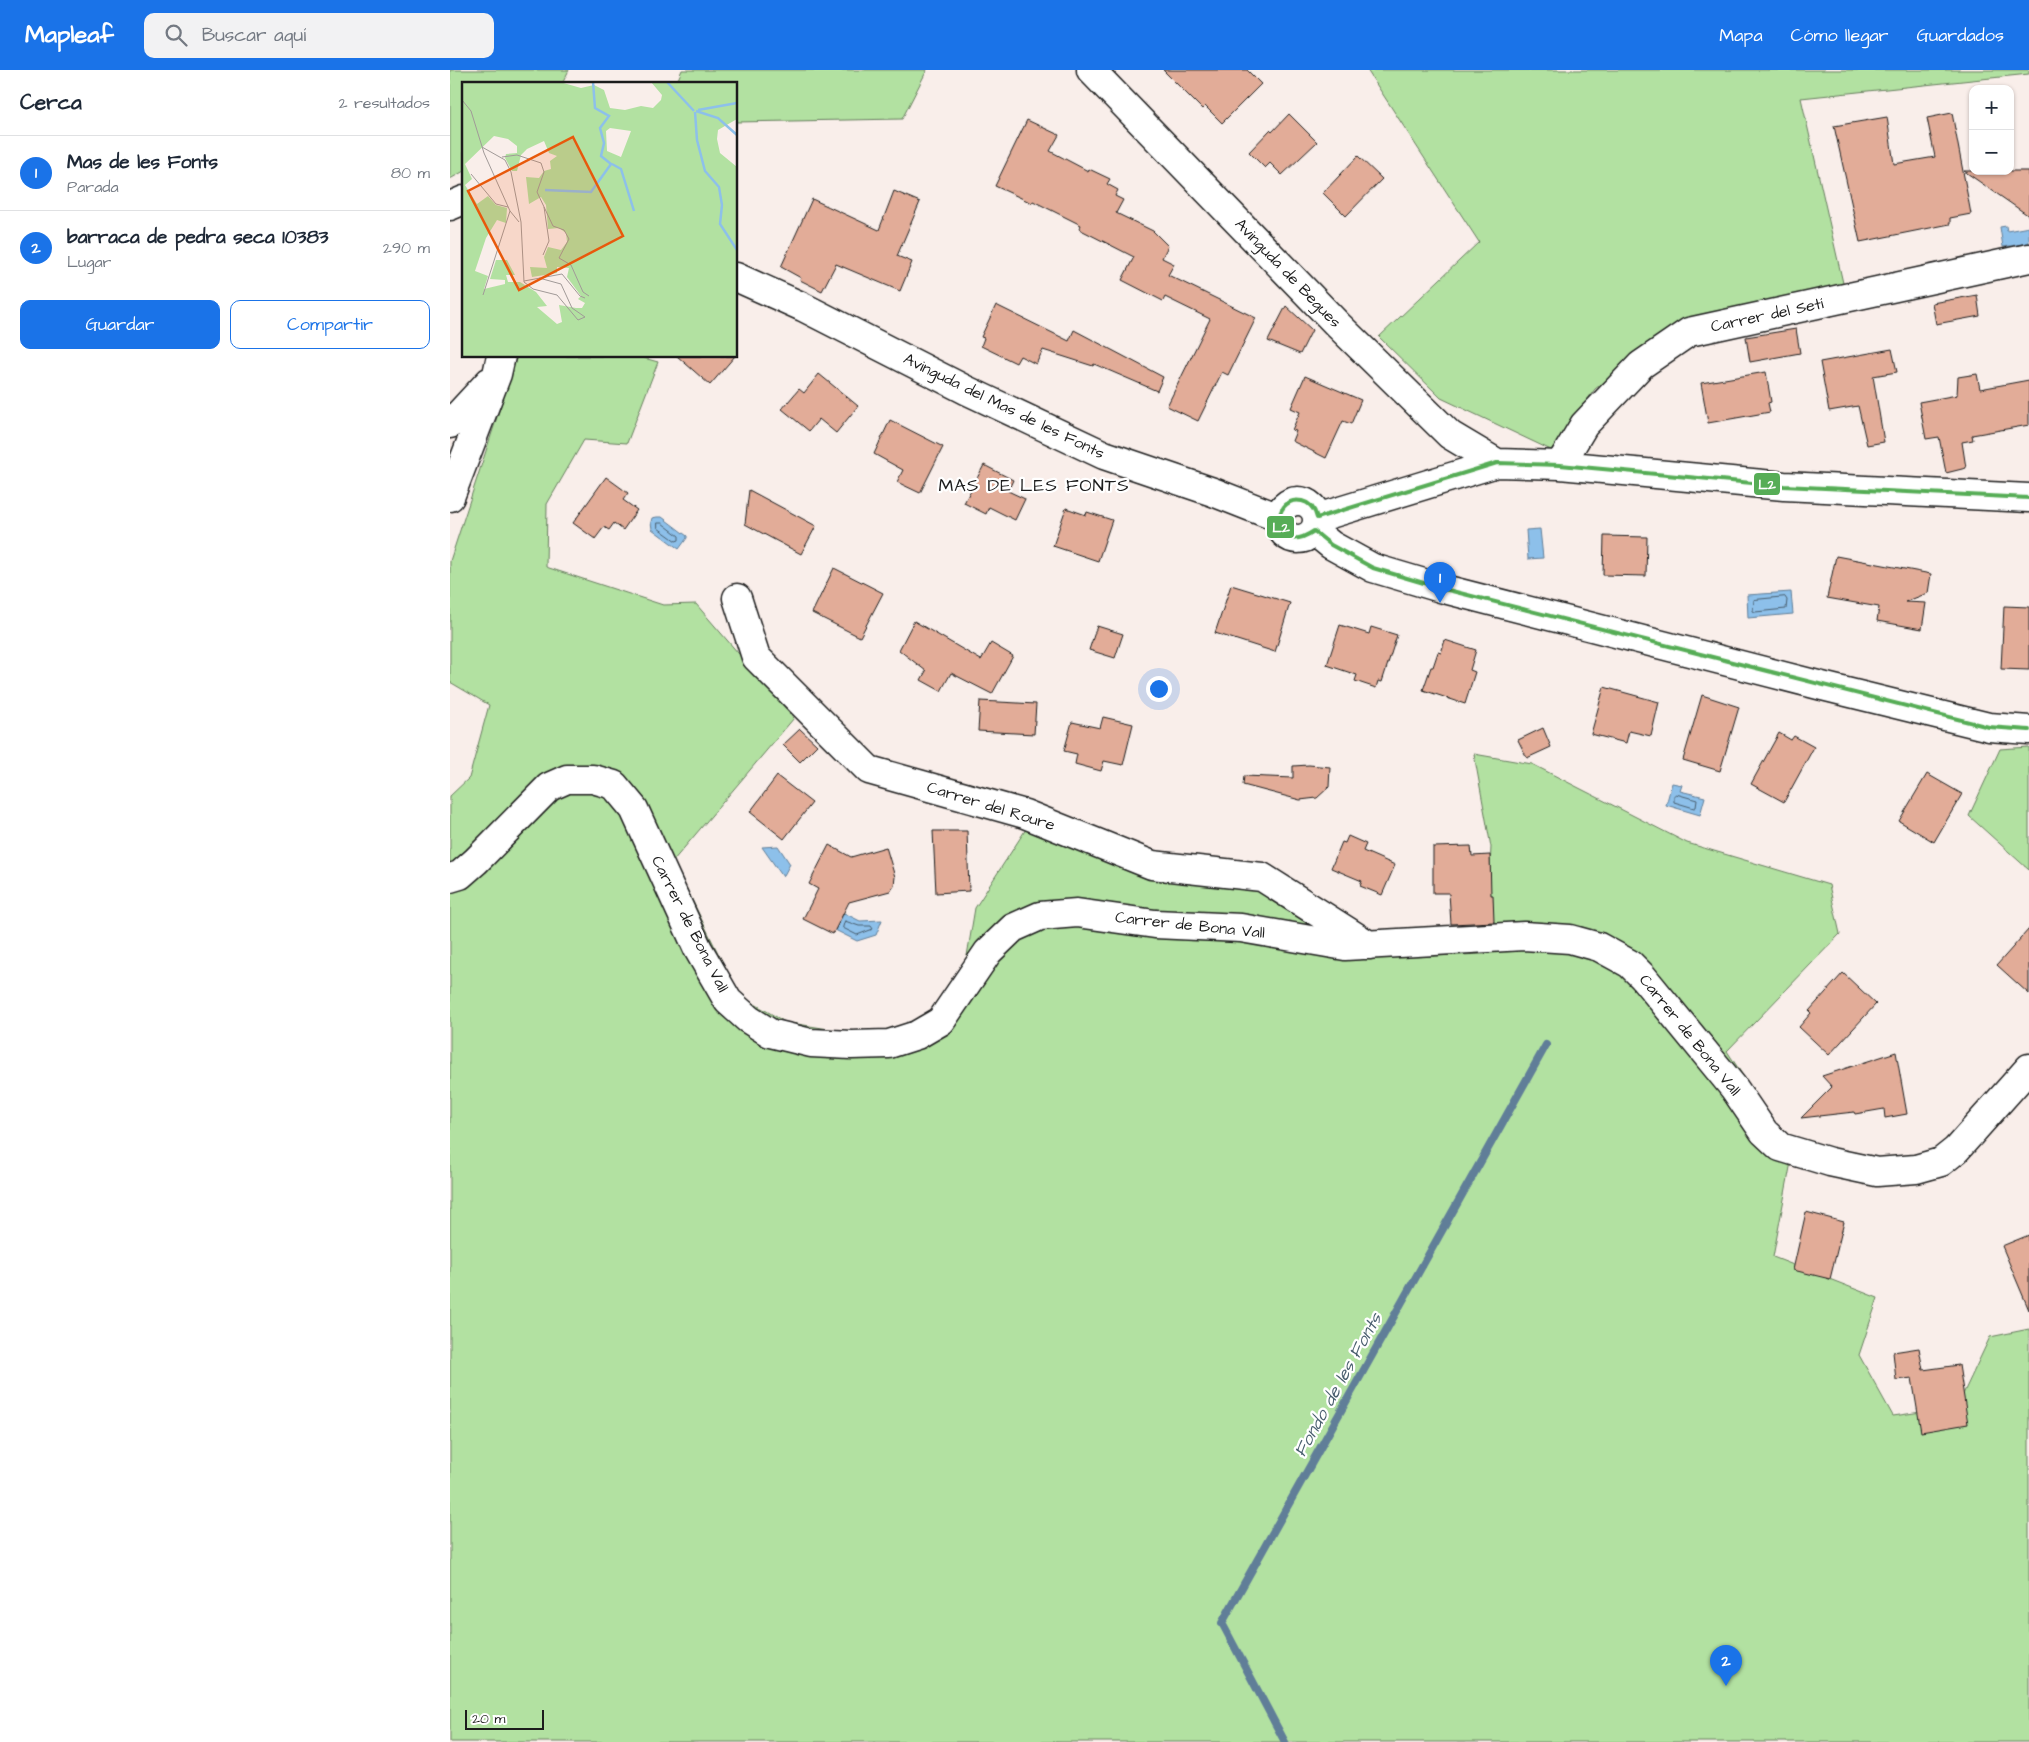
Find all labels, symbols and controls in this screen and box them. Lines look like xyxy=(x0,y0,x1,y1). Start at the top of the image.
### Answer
search box xyxy=(144,13,494,58)
text: Mapleaf xyxy=(25,18,114,52)
icon: search xyxy=(162,21,190,49)
text: Buscar aquí xyxy=(202,22,306,49)
text: Mapa xyxy=(1719,23,1763,48)
text: Cómo llegar xyxy=(1791,23,1889,48)
text: Guardados xyxy=(1917,23,2004,48)
inset map xyxy=(462,82,738,358)
map controls xyxy=(1969,85,2014,175)
button: + xyxy=(1969,85,2014,130)
text: Cerca xyxy=(20,88,82,117)
text: 2 resultados xyxy=(338,92,430,114)
button: − xyxy=(1969,130,2014,175)
text: Mas de les Fonts xyxy=(67,149,218,176)
text: 1 xyxy=(35,162,37,184)
text: 80 m xyxy=(391,162,430,184)
text: Parada xyxy=(67,176,119,198)
street label: Avinguda de Begues xyxy=(1229,213,1346,333)
text: barraca de pedra seca 10383 xyxy=(67,224,328,251)
text: 2 xyxy=(31,237,41,259)
text: 290 m xyxy=(383,237,430,259)
text: Lugar xyxy=(67,251,111,273)
street label: Carrer del Setí xyxy=(1709,292,1826,338)
button: Guardar xyxy=(20,300,220,349)
button: Compartir xyxy=(230,300,430,349)
street label: Avinguda del Mas de les Fonts xyxy=(899,348,1108,465)
line badge: L2 xyxy=(1753,472,1781,496)
district label: MAS DE LES FONTS xyxy=(938,473,1130,498)
text: L2 xyxy=(1758,475,1777,495)
line badge: L2 xyxy=(1266,515,1295,539)
text: L2 xyxy=(1272,518,1291,538)
pin: 1 xyxy=(1424,562,1456,603)
your location xyxy=(1146,676,1172,702)
street label: Carrer del Roure xyxy=(924,776,1058,836)
street label: Carrer de Bona Vall xyxy=(646,852,734,996)
street label: Carrer de Bona Vall xyxy=(1114,906,1266,944)
street label: Carrer de Bona Vall xyxy=(1634,970,1746,1100)
water label: Fondo de les Fonts xyxy=(1288,1308,1388,1461)
pin: 2 xyxy=(1710,1645,1742,1686)
scale bar xyxy=(465,1707,544,1730)
text: 20 m xyxy=(472,1709,505,1729)

